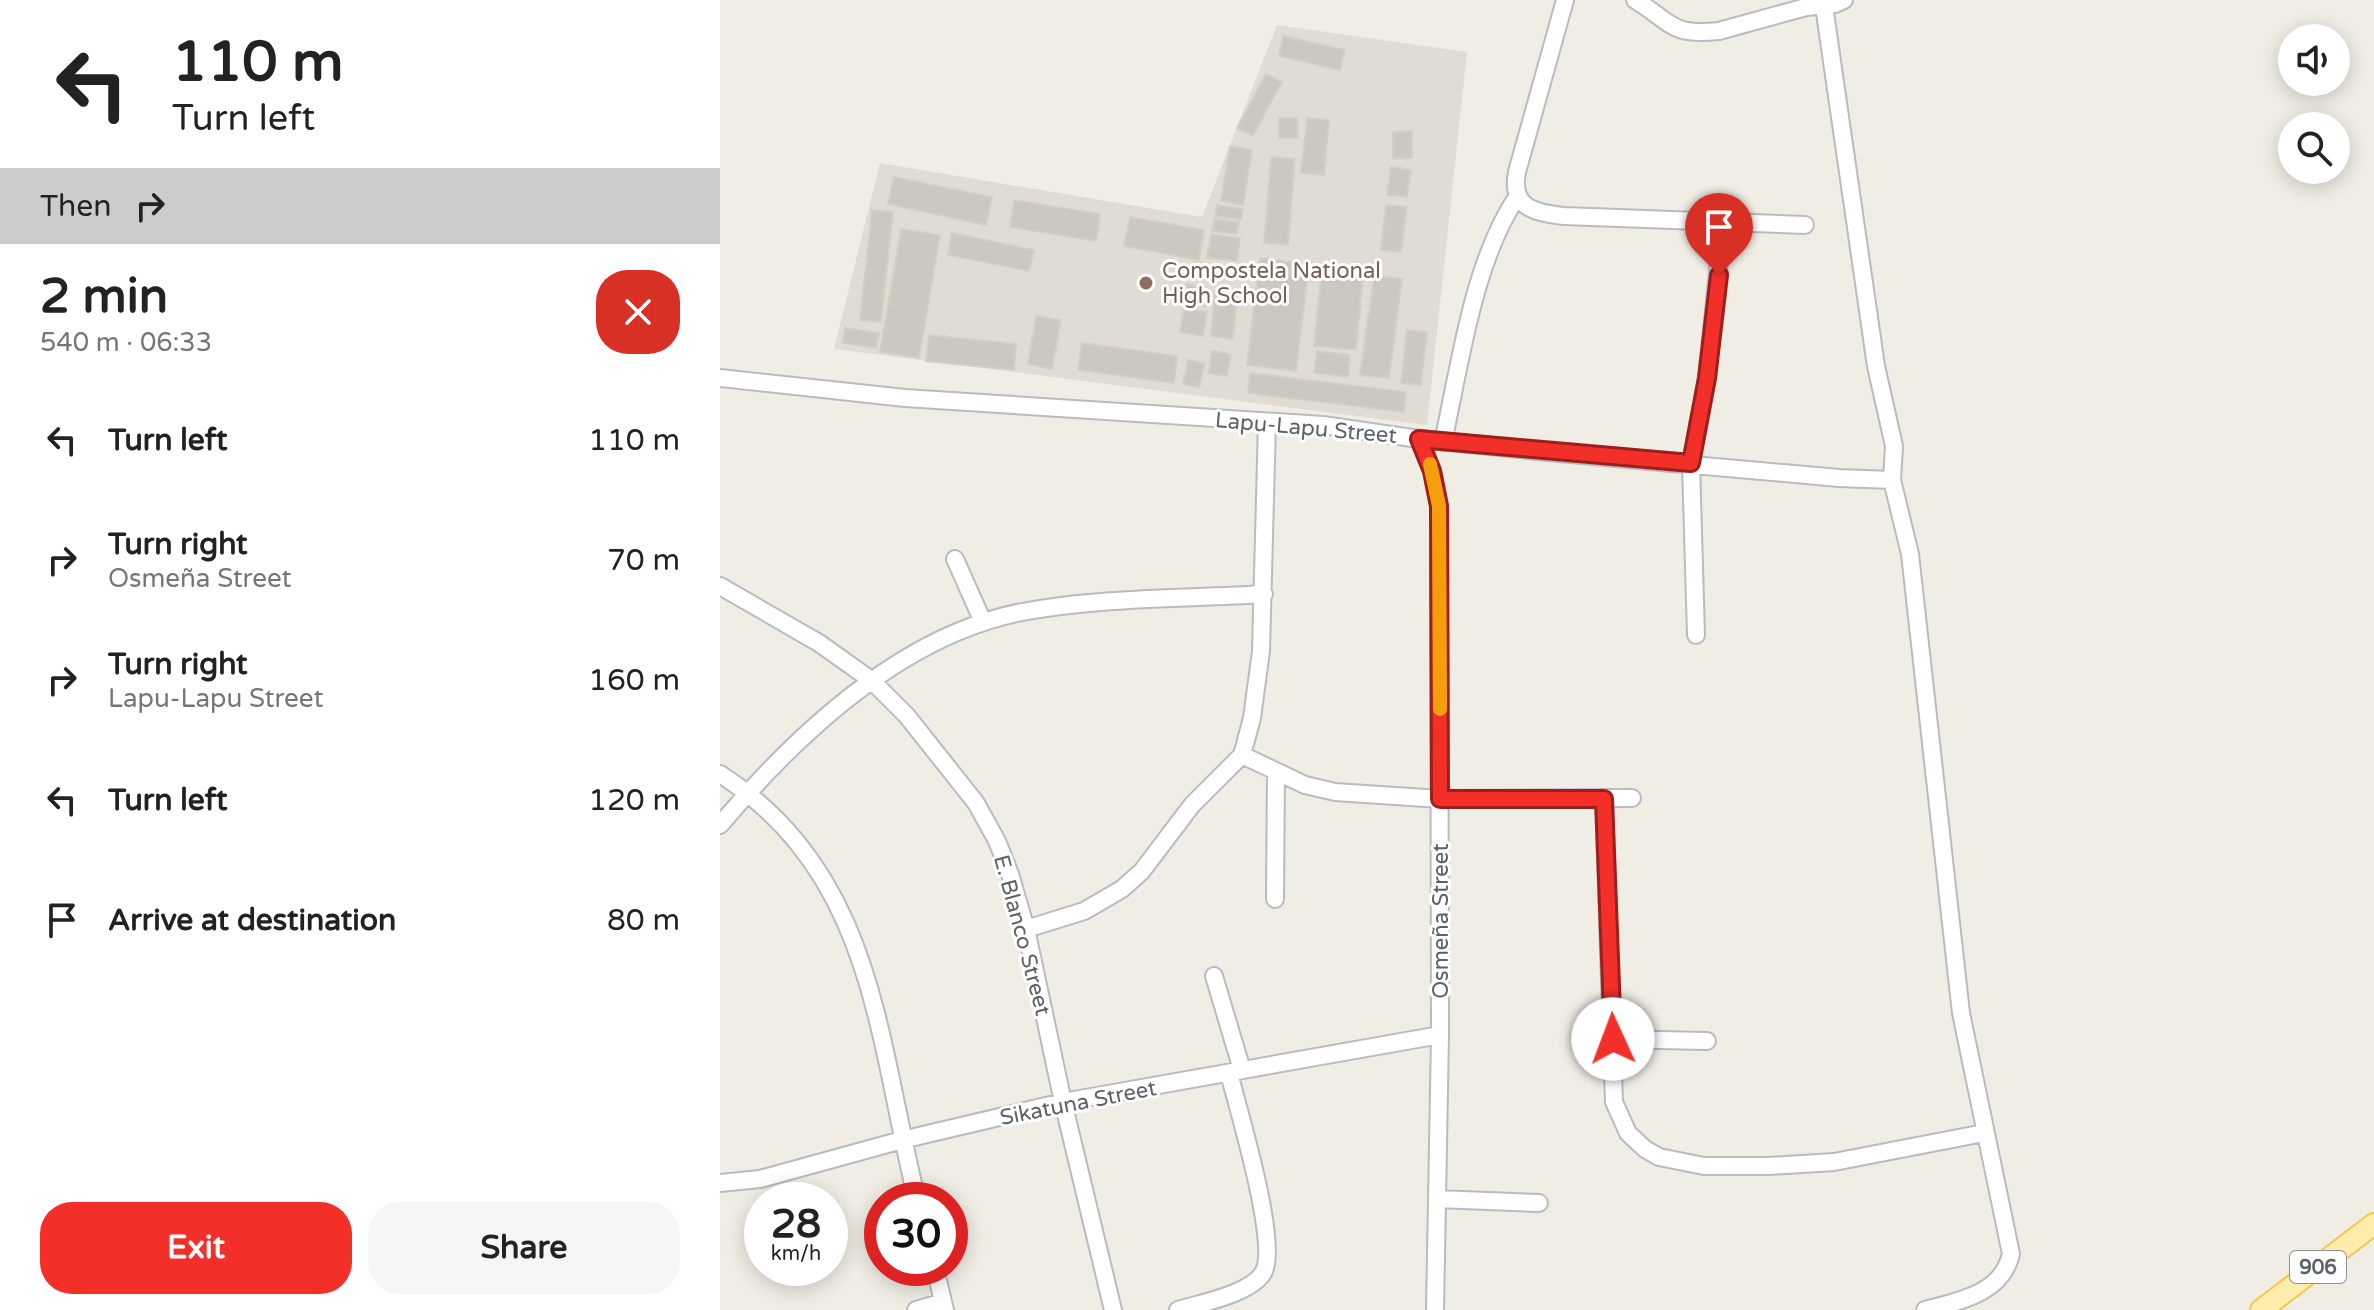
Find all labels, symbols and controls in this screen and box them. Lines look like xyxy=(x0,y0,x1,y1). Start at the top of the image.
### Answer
map controls xyxy=(2278,24,2350,184)
button: sound xyxy=(2278,24,2350,96)
text: 110 m xyxy=(172,29,343,96)
icon: left xyxy=(40,32,144,136)
text: Turn left xyxy=(172,97,315,140)
button: search xyxy=(2278,112,2350,184)
icon: right xyxy=(128,184,172,228)
text: Then xyxy=(40,188,112,225)
pin xyxy=(1685,193,1753,275)
icon: arrive xyxy=(1697,205,1741,249)
place label: Compostela National High School xyxy=(1162,258,1381,309)
text: 2 min xyxy=(40,268,168,326)
button: close xyxy=(596,270,680,354)
marker: Compostela National High School xyxy=(1137,274,1155,292)
text: 540 m · 06:33 xyxy=(40,327,212,358)
street label: Lapu-Lapu Street xyxy=(1214,407,1398,449)
icon: left xyxy=(40,418,84,462)
text: Turn left xyxy=(108,422,227,459)
text: 110 m xyxy=(588,422,680,459)
text: Turn right xyxy=(108,526,248,563)
icon: right xyxy=(40,538,84,582)
text: 70 m xyxy=(607,542,680,579)
text: Osmeña Street xyxy=(108,563,292,594)
text: Turn right xyxy=(108,646,248,683)
icon: right xyxy=(40,658,84,702)
text: 160 m xyxy=(588,662,680,699)
text: Lapu-Lapu Street xyxy=(108,683,323,714)
icon: left xyxy=(40,778,84,822)
text: Turn left xyxy=(108,782,227,819)
text: 120 m xyxy=(588,782,680,819)
street label: Osmeña Street xyxy=(1428,843,1454,999)
street label: E. Blanco Street xyxy=(988,852,1056,1019)
icon: arrive xyxy=(40,898,84,942)
text: Arrive at destination xyxy=(108,902,396,939)
text: 80 m xyxy=(607,902,680,939)
position arrow xyxy=(1571,997,1655,1081)
street label: Sikatuna Street xyxy=(998,1075,1159,1131)
speed limit sign: 30 xyxy=(864,1182,968,1286)
text: 28 xyxy=(771,1200,821,1248)
button: Exit xyxy=(40,1202,352,1294)
button: Share xyxy=(368,1202,680,1294)
text: km/h xyxy=(771,1242,821,1266)
road number: 906 xyxy=(2290,1251,2346,1283)

